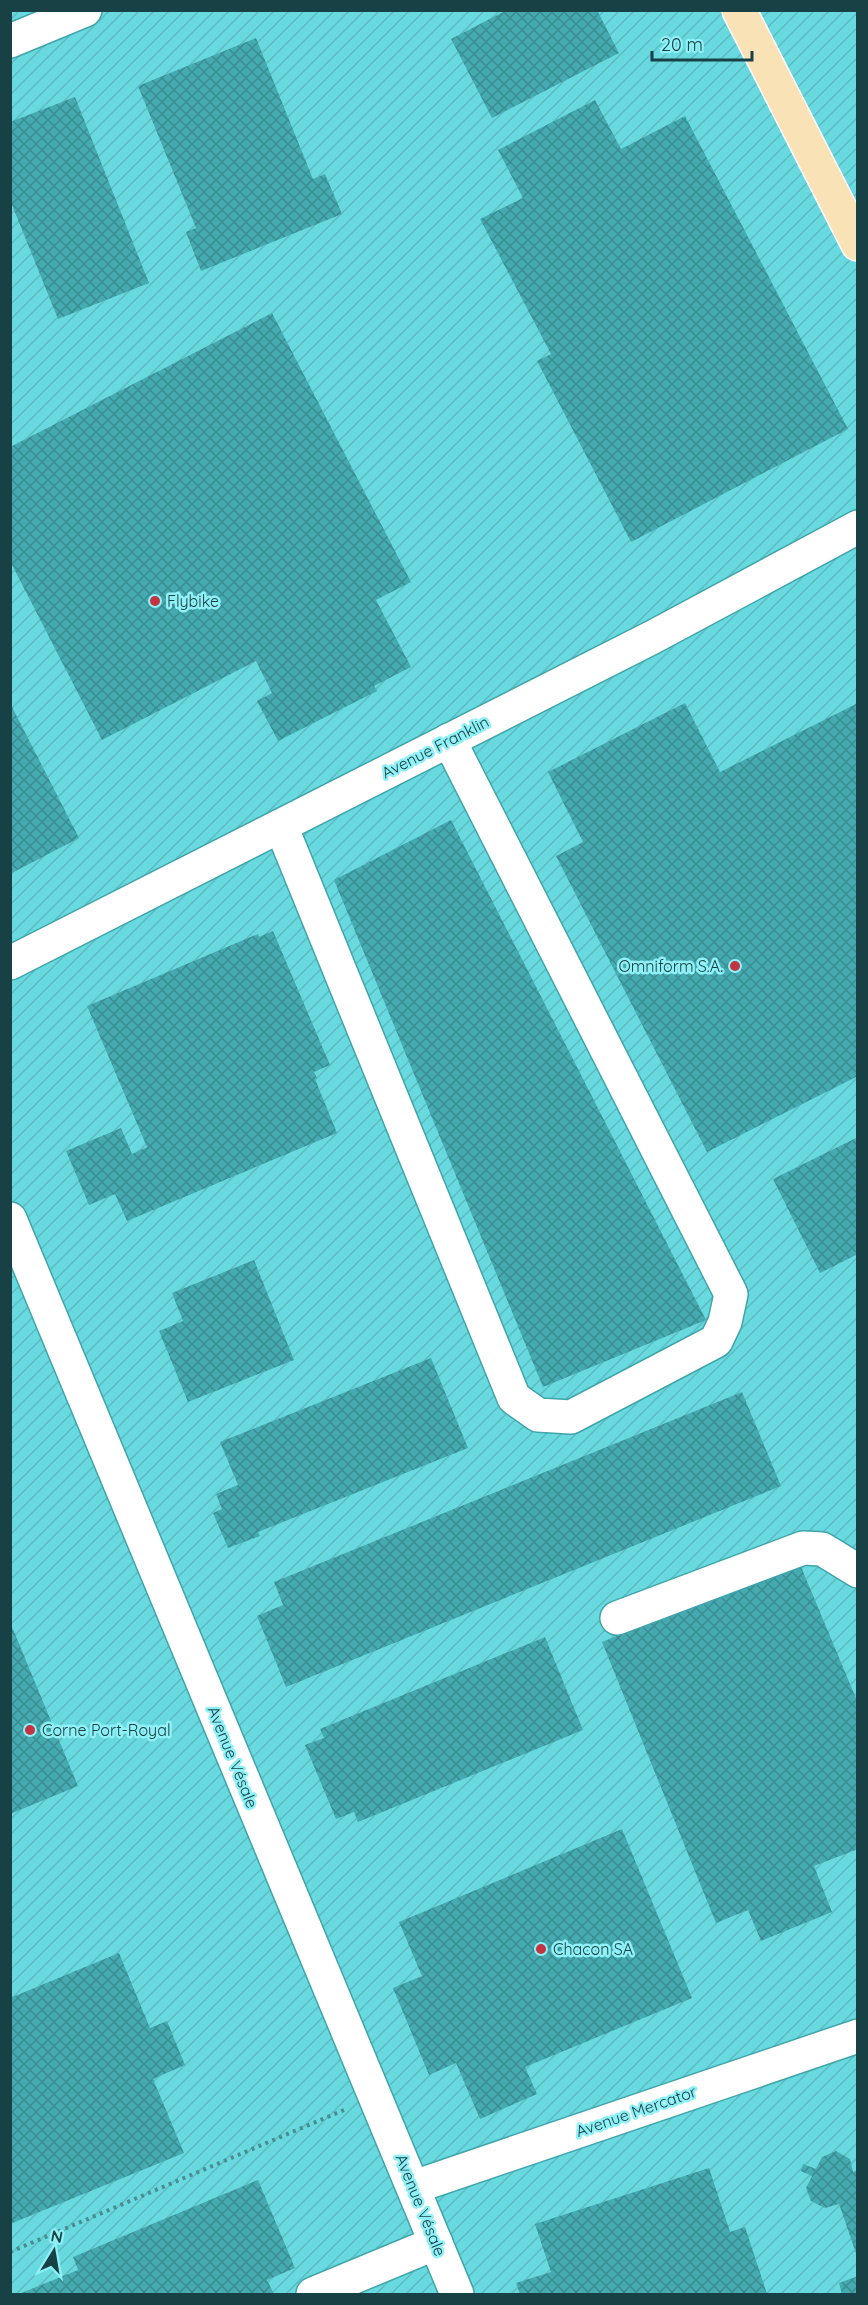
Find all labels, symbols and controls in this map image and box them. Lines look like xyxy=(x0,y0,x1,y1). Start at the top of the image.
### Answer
scale bar xyxy=(652,24,752,62)
text: 20 m xyxy=(661,33,703,56)
place label: Flybike xyxy=(167,591,219,611)
marker: Flybike xyxy=(148,594,162,608)
street label: Avenue Franklin xyxy=(378,711,492,783)
place label: Omniform S.A. xyxy=(618,956,723,976)
marker: Omniform S.A. xyxy=(728,959,742,973)
street label: Avenue Vésale xyxy=(203,1703,263,1811)
place label: Corne Port-Royal xyxy=(42,1720,171,1740)
marker: Corne Port-Royal xyxy=(23,1723,37,1737)
place label: Chacon SA xyxy=(553,1939,633,1959)
marker: Chacon SA xyxy=(534,1942,548,1956)
street label: Avenue Mercator xyxy=(573,2081,699,2141)
street label: Avenue Vésale xyxy=(391,2151,451,2259)
north arrow xyxy=(24,2221,84,2281)
text: N xyxy=(49,2225,65,2247)

